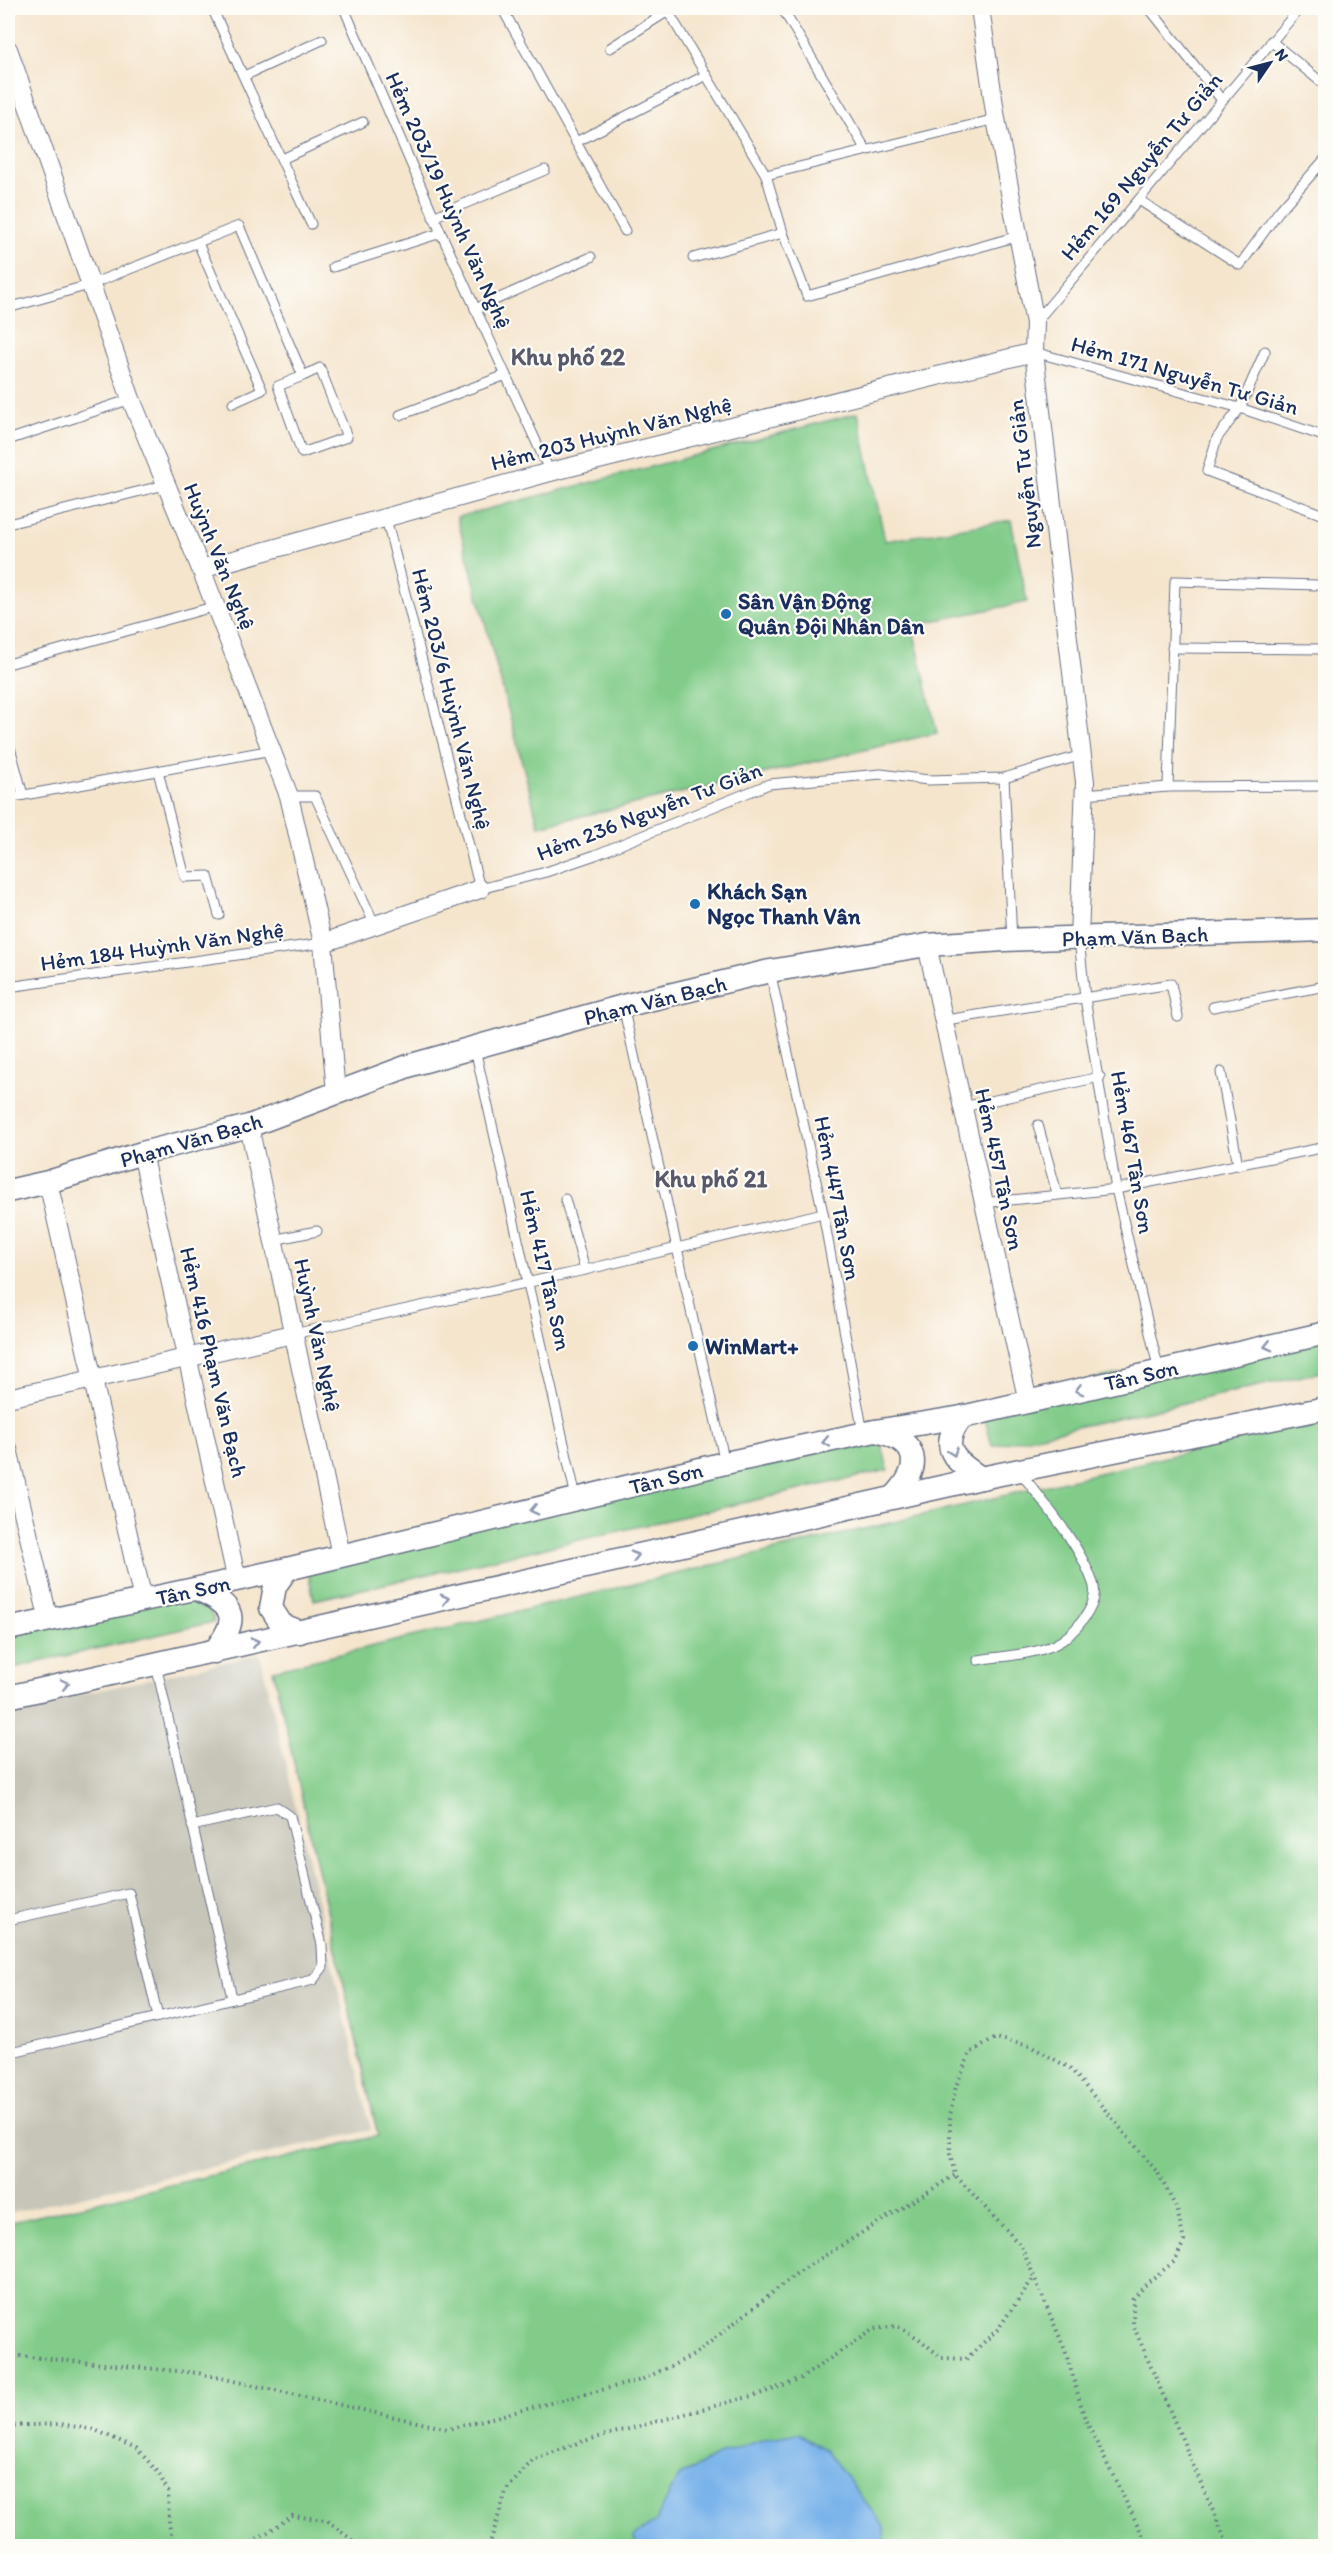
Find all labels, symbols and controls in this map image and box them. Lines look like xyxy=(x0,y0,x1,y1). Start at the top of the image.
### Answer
north arrow xyxy=(1240,33,1300,93)
text: N xyxy=(1271,45,1293,65)
street label: Hẻm 169 Nguyễn Tư Giản xyxy=(1055,66,1228,266)
street label: Hẻm 203/19 Huỳnh Văn Nghệ xyxy=(380,68,517,333)
street label: Hẻm 171 Nguyễn Tư Giản xyxy=(1068,330,1302,421)
district label: Khu phố 22 xyxy=(511,342,626,372)
street label: Hẻm 203 Huỳnh Văn Nghệ xyxy=(488,390,734,476)
street label: Nguyễn Tư Giản xyxy=(1002,397,1047,550)
street label: Huỳnh Văn Nghệ xyxy=(178,479,261,634)
street label: Hẻm 203/6 Huỳnh Văn Nghệ xyxy=(406,566,497,832)
place label: Sân Vận Động Quân Đội Nhân Dân xyxy=(738,588,925,640)
marker: Sân Vận Động Quân Đội Nhân Dân xyxy=(719,607,733,621)
street label: Hẻm 236 Nguyễn Tư Giản xyxy=(533,756,766,867)
place label: Khách Sạn Ngọc Thanh Vân xyxy=(707,878,861,930)
marker: Khách Sạn Ngọc Thanh Vân xyxy=(688,897,702,911)
street label: Hẻm 184 Huỳnh Văn Nghệ xyxy=(39,916,286,977)
street label: Phạm Văn Bạch xyxy=(1061,920,1209,953)
street label: Phạm Văn Bạch xyxy=(581,970,729,1031)
street label: Hẻm 467 Tân Sơn xyxy=(1105,1068,1160,1236)
street label: Hẻm 457 Tân Sơn xyxy=(969,1086,1030,1253)
street label: Phạm Văn Bạch xyxy=(117,1107,265,1174)
street label: Hẻm 447 Tân Sơn xyxy=(808,1114,867,1283)
district label: Khu phố 21 xyxy=(655,1164,768,1194)
street label: Hẻm 417 Tân Sơn xyxy=(514,1187,577,1353)
street label: Hẻm 416 Phạm Văn Bạch xyxy=(174,1244,253,1480)
street label: Huỳnh Văn Nghệ xyxy=(288,1256,347,1414)
place label: WinMart+ xyxy=(705,1333,799,1360)
marker: WinMart+ xyxy=(686,1339,700,1353)
one-way arrow xyxy=(1264,1339,1274,1352)
street label: Tân Sơn xyxy=(1101,1354,1181,1397)
one-way arrow xyxy=(1074,1383,1084,1396)
one-way arrow xyxy=(821,1435,831,1448)
one-way arrow xyxy=(945,1446,958,1457)
street label: Tân Sơn xyxy=(626,1456,706,1501)
one-way arrow xyxy=(529,1502,539,1515)
one-way arrow xyxy=(630,1550,640,1563)
street label: Tân Sơn xyxy=(154,1569,233,1612)
one-way arrow xyxy=(440,1594,450,1607)
one-way arrow xyxy=(250,1637,260,1650)
one-way arrow xyxy=(59,1679,69,1692)

